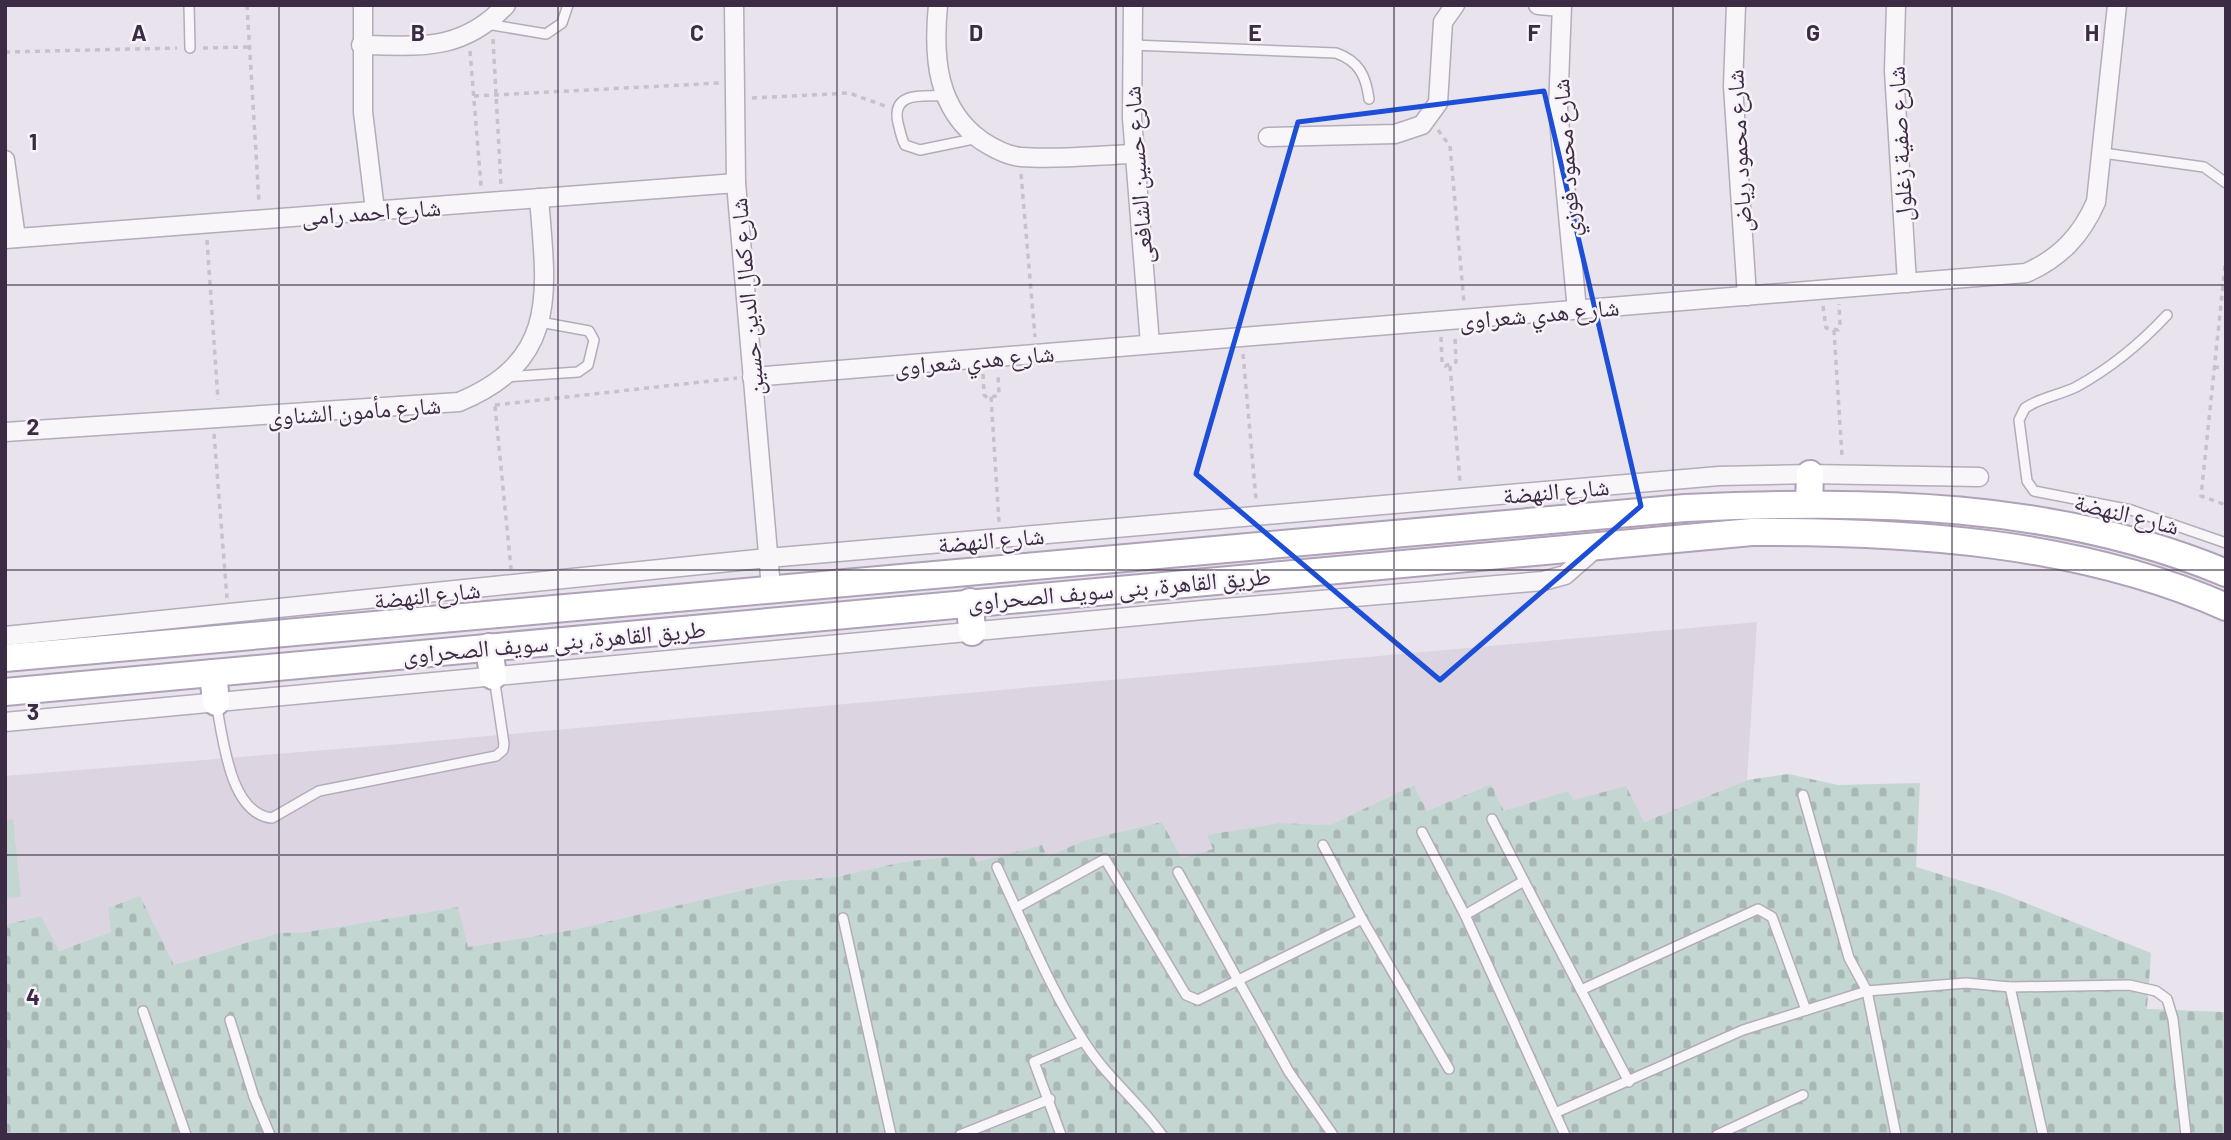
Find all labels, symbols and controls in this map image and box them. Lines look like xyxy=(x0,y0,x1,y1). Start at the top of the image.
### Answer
text: A xyxy=(131,18,147,46)
text: B xyxy=(411,18,425,46)
text: C xyxy=(690,18,704,46)
text: D xyxy=(969,18,983,46)
text: E xyxy=(1248,18,1262,46)
text: F xyxy=(1528,18,1541,46)
text: G xyxy=(1806,18,1820,46)
text: H xyxy=(2085,18,2099,46)
street label: شارع صفية زغلول xyxy=(1880,65,1920,222)
street label: شارع محمود رياض xyxy=(1719,69,1759,233)
street label: شارع محمود فوزي xyxy=(1545,77,1591,238)
street label: شارع حسين الشافعى xyxy=(1116,85,1160,265)
text: 1 xyxy=(29,127,37,155)
street label: شارع احمد رامى xyxy=(300,192,442,232)
street label: شارع كمال الدين حسين xyxy=(723,197,771,397)
street label: شارع هدي شعراوى xyxy=(1458,292,1621,341)
street label: شارع هدي شعراوى xyxy=(893,338,1056,387)
street label: شارع مأمون الشناوى xyxy=(266,389,442,433)
text: 2 xyxy=(27,412,39,440)
street label: شارع النهضة xyxy=(1501,471,1611,511)
street label: شارع النهضة xyxy=(2071,486,2182,542)
street label: شارع النهضة xyxy=(936,520,1046,560)
street label: طريق القاهرة, بنى سويف الصحراوى xyxy=(966,560,1272,617)
street label: شارع النهضة xyxy=(372,574,482,616)
street label: طريق القاهرة, بنى سويف الصحراوى xyxy=(401,613,707,670)
text: 3 xyxy=(27,697,39,725)
text: 4 xyxy=(26,982,40,1010)

